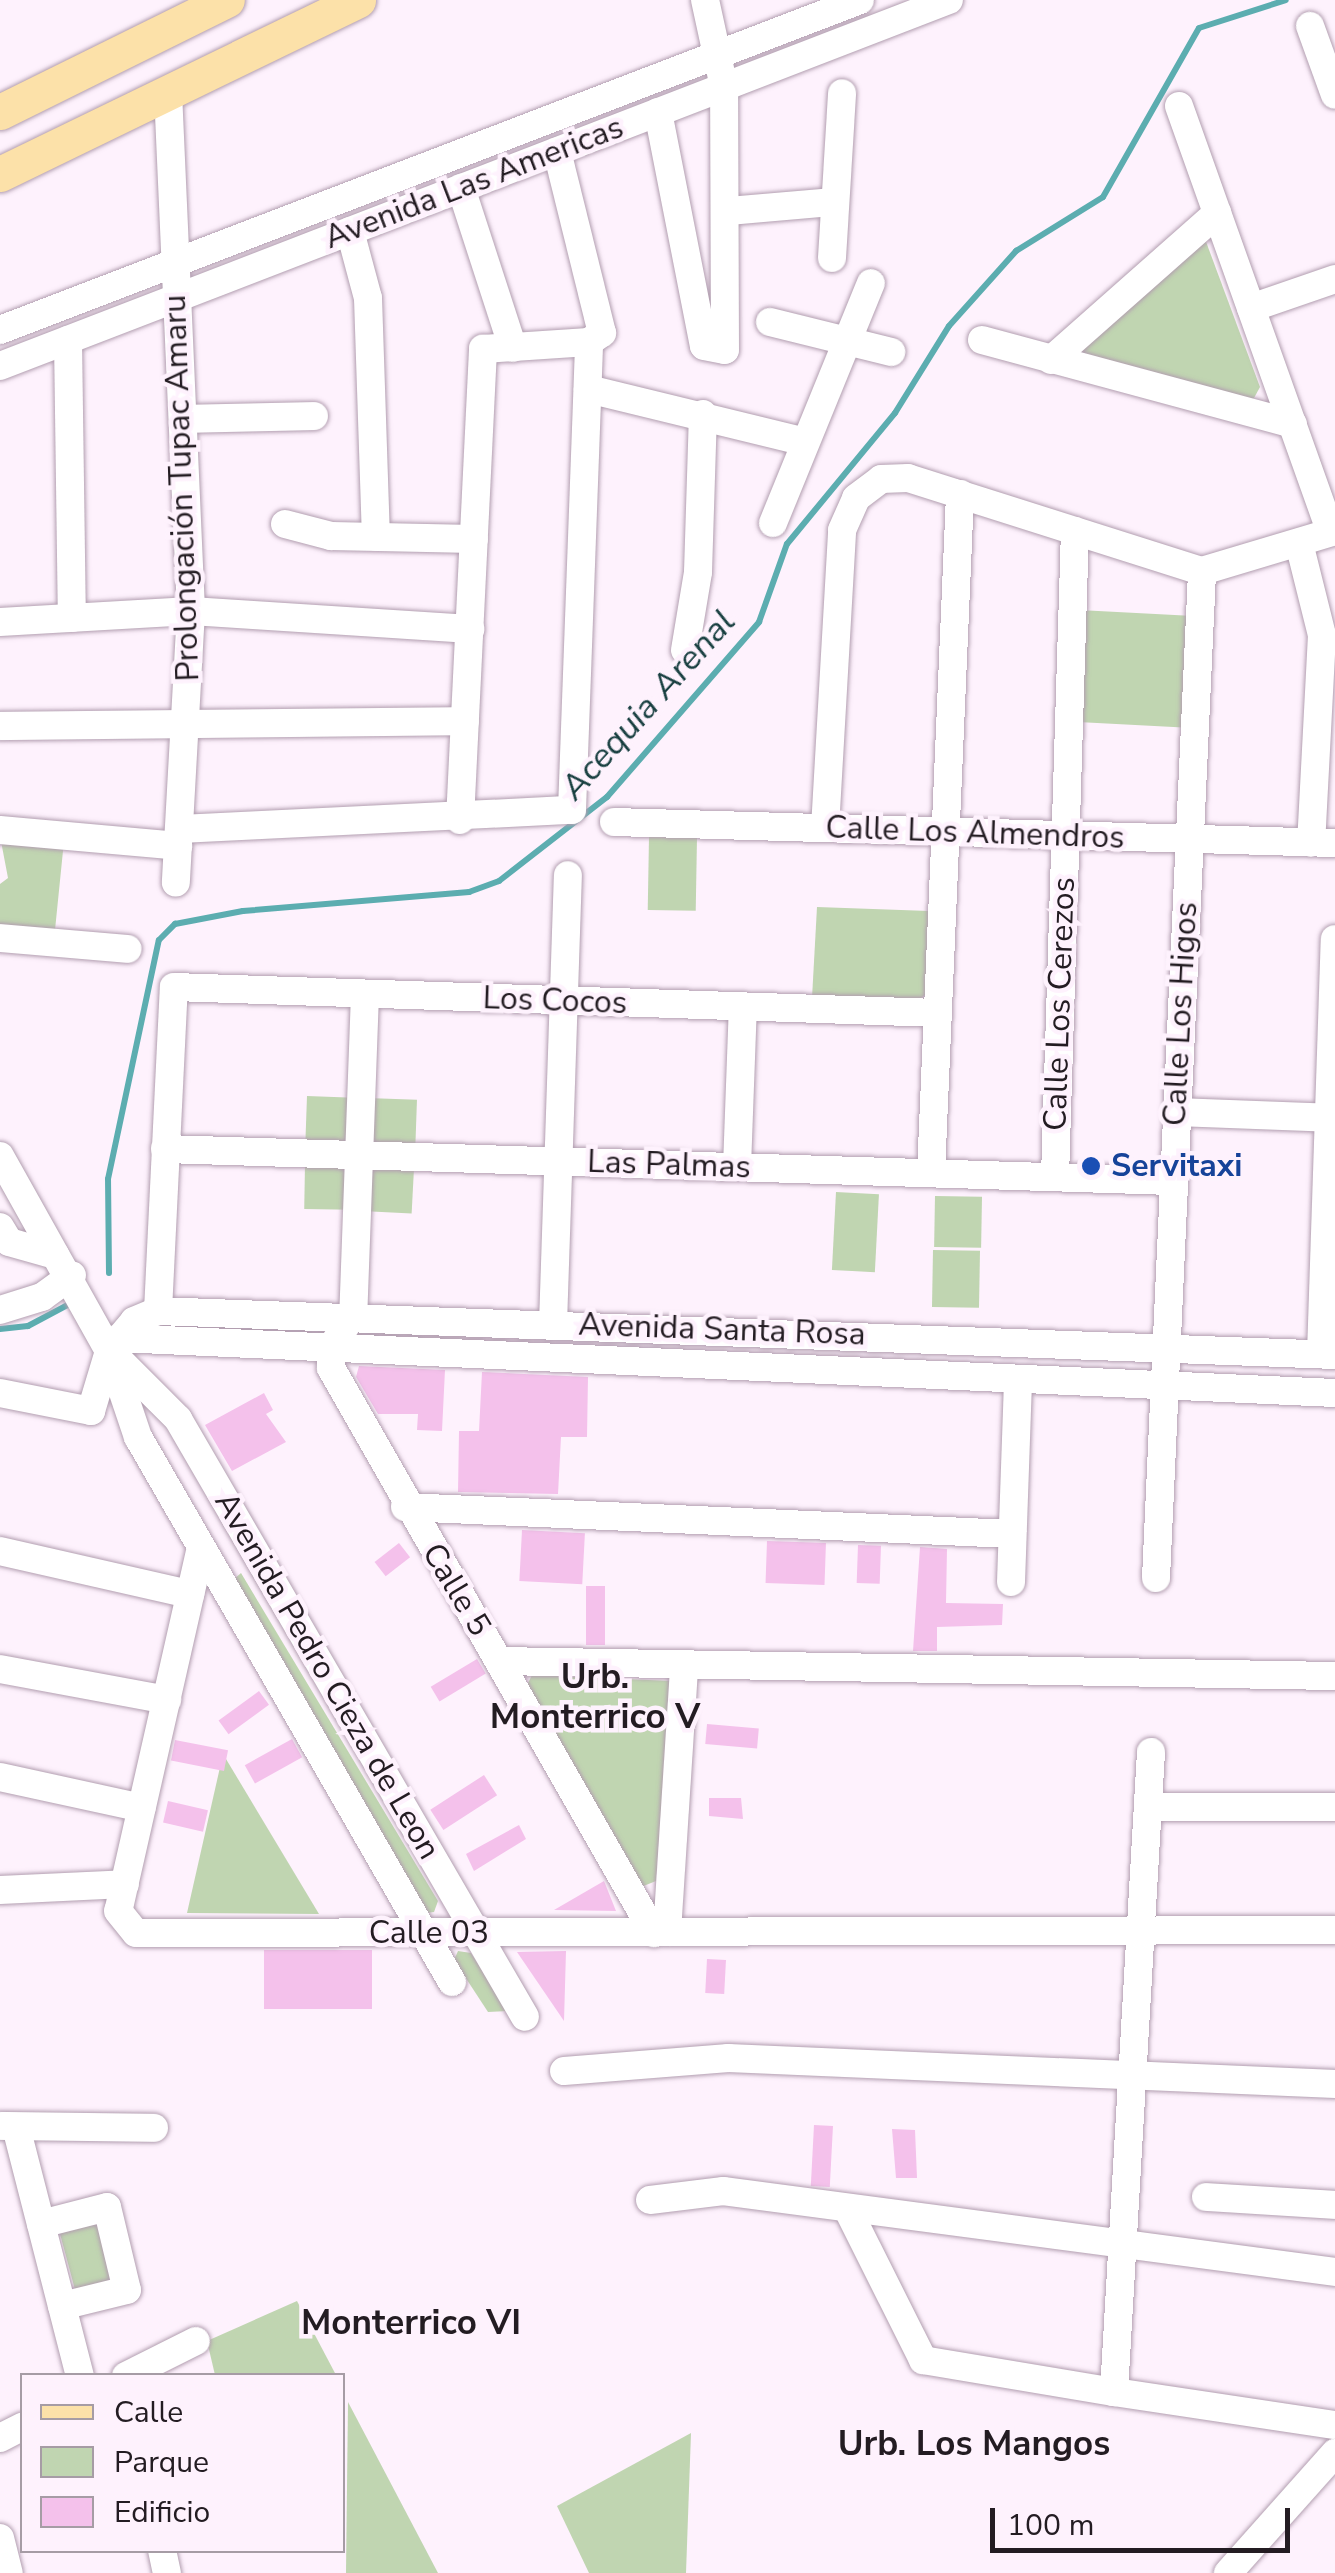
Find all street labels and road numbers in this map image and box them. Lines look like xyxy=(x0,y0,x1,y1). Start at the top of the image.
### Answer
street label: Avenida Las Americas xyxy=(319,108,629,258)
street label: Prolongación Tupac Amaru xyxy=(156,294,208,682)
street label: Calle Los Almendros xyxy=(825,809,1125,857)
street label: Calle Los Cerezos xyxy=(1036,876,1084,1132)
street label: Calle Los Higos xyxy=(1156,901,1206,1127)
street label: Los Cocos xyxy=(482,979,628,1023)
street label: Las Palmas xyxy=(587,1143,751,1187)
street label: Avenida Santa Rosa xyxy=(578,1306,866,1354)
street label: Avenida Pedro Cieza de Leon xyxy=(206,1486,448,1866)
street label: Calle 5 xyxy=(413,1537,499,1643)
street label: Calle 03 xyxy=(369,1914,489,1952)

